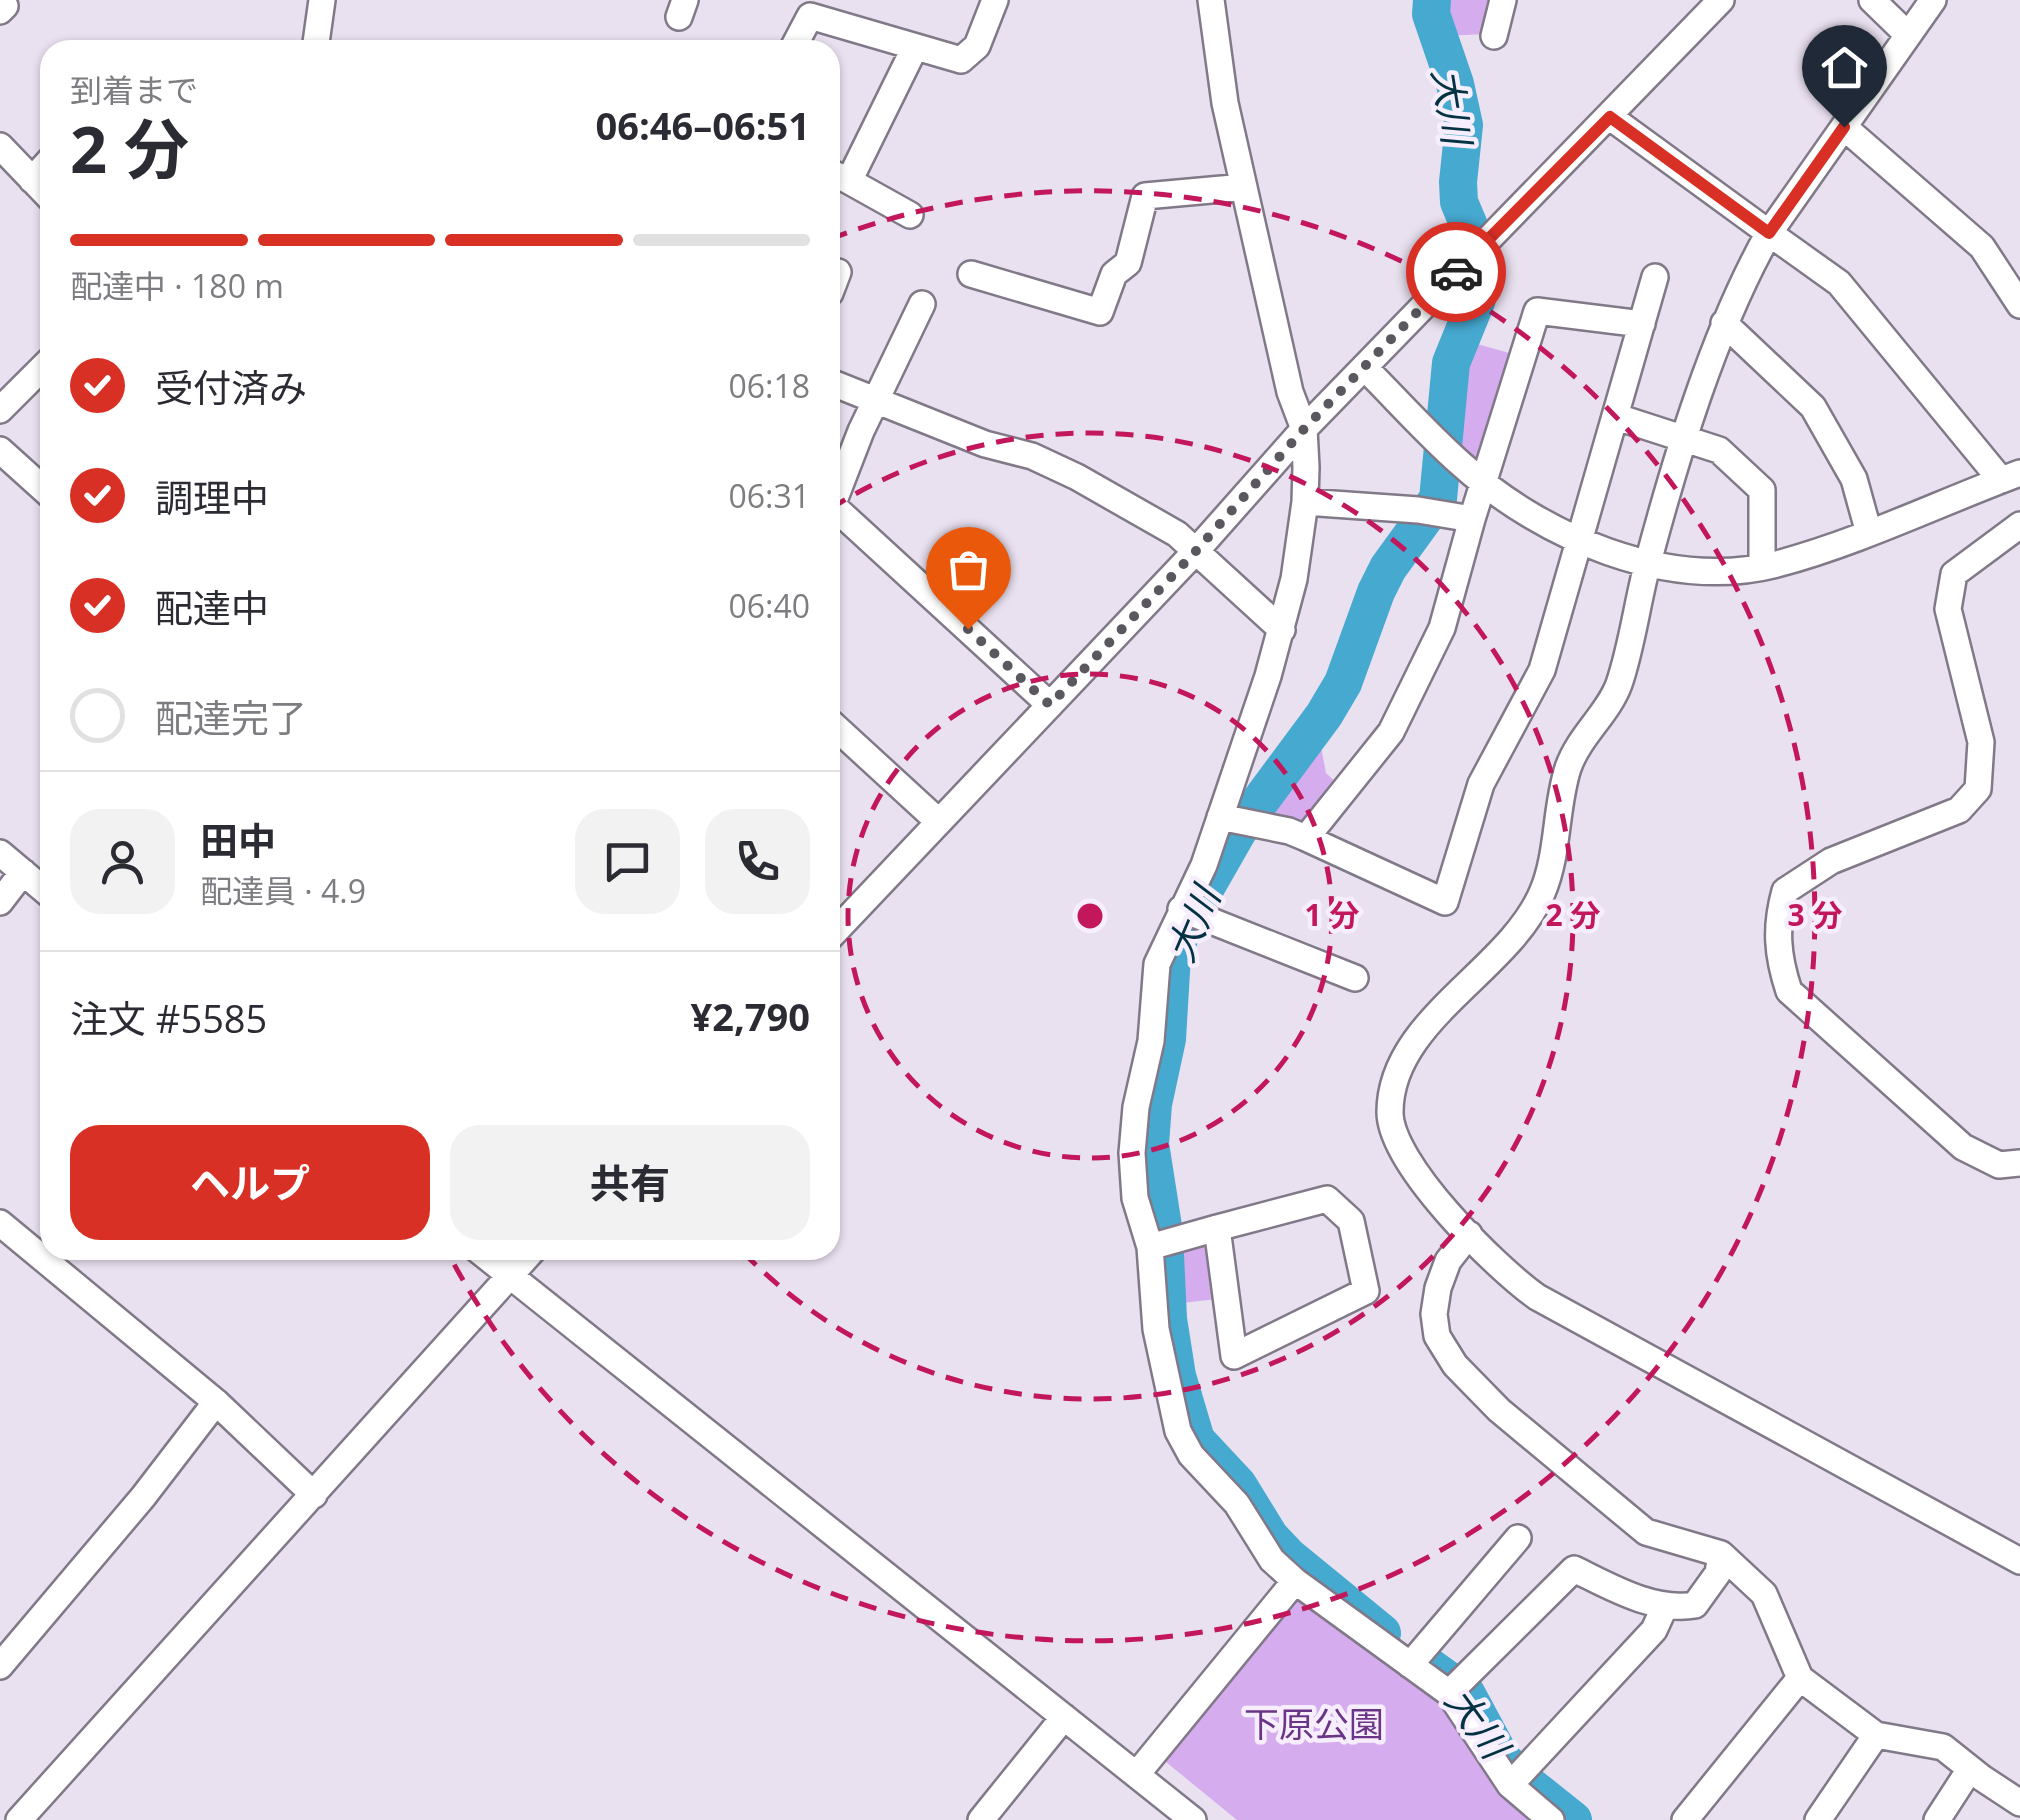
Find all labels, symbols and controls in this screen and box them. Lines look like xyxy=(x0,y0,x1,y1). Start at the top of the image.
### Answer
pin xyxy=(1802,25,1887,128)
icon: home xyxy=(1817,40,1872,95)
water label: 大川 xyxy=(1421,64,1485,152)
text: 到着まで xyxy=(70,68,198,111)
text: 06:46–06:51 xyxy=(596,99,810,151)
text: 2 分 xyxy=(70,104,189,192)
courier xyxy=(1406,222,1506,322)
icon: car xyxy=(1429,245,1484,300)
text: 配達中 · 180 m xyxy=(70,264,284,307)
icon: check xyxy=(70,358,125,413)
text: 受付済み xyxy=(155,361,307,413)
text: 06:18 xyxy=(728,364,810,407)
icon: check xyxy=(70,468,125,523)
text: 調理中 xyxy=(155,471,269,523)
text: 06:31 xyxy=(728,474,810,517)
pin xyxy=(926,527,1011,630)
icon: bag xyxy=(941,542,996,597)
icon: check xyxy=(70,578,125,633)
text: 配達中 xyxy=(155,581,269,633)
text: 06:40 xyxy=(728,584,810,627)
text: 配達完了 xyxy=(155,691,307,743)
button: person xyxy=(70,809,175,914)
button: chat xyxy=(575,809,680,914)
button: phone xyxy=(705,809,810,914)
text: 田中 xyxy=(200,814,276,866)
text: 配達員 · 4.9 xyxy=(200,869,366,912)
water label: 大川 xyxy=(1153,875,1232,969)
text: 1 分 xyxy=(1305,894,1359,935)
text: 2 分 xyxy=(1546,894,1600,935)
text: 3 分 xyxy=(1788,894,1842,935)
centre of rings xyxy=(1072,898,1108,934)
text: ¥2,790 xyxy=(691,990,810,1042)
text: 注文 #5585 xyxy=(70,992,267,1044)
button: ヘルプ xyxy=(70,1125,430,1240)
button: 共有 xyxy=(450,1125,810,1240)
water label: 大川 xyxy=(1435,1676,1524,1771)
park label: 下原公園 xyxy=(1244,1700,1384,1747)

